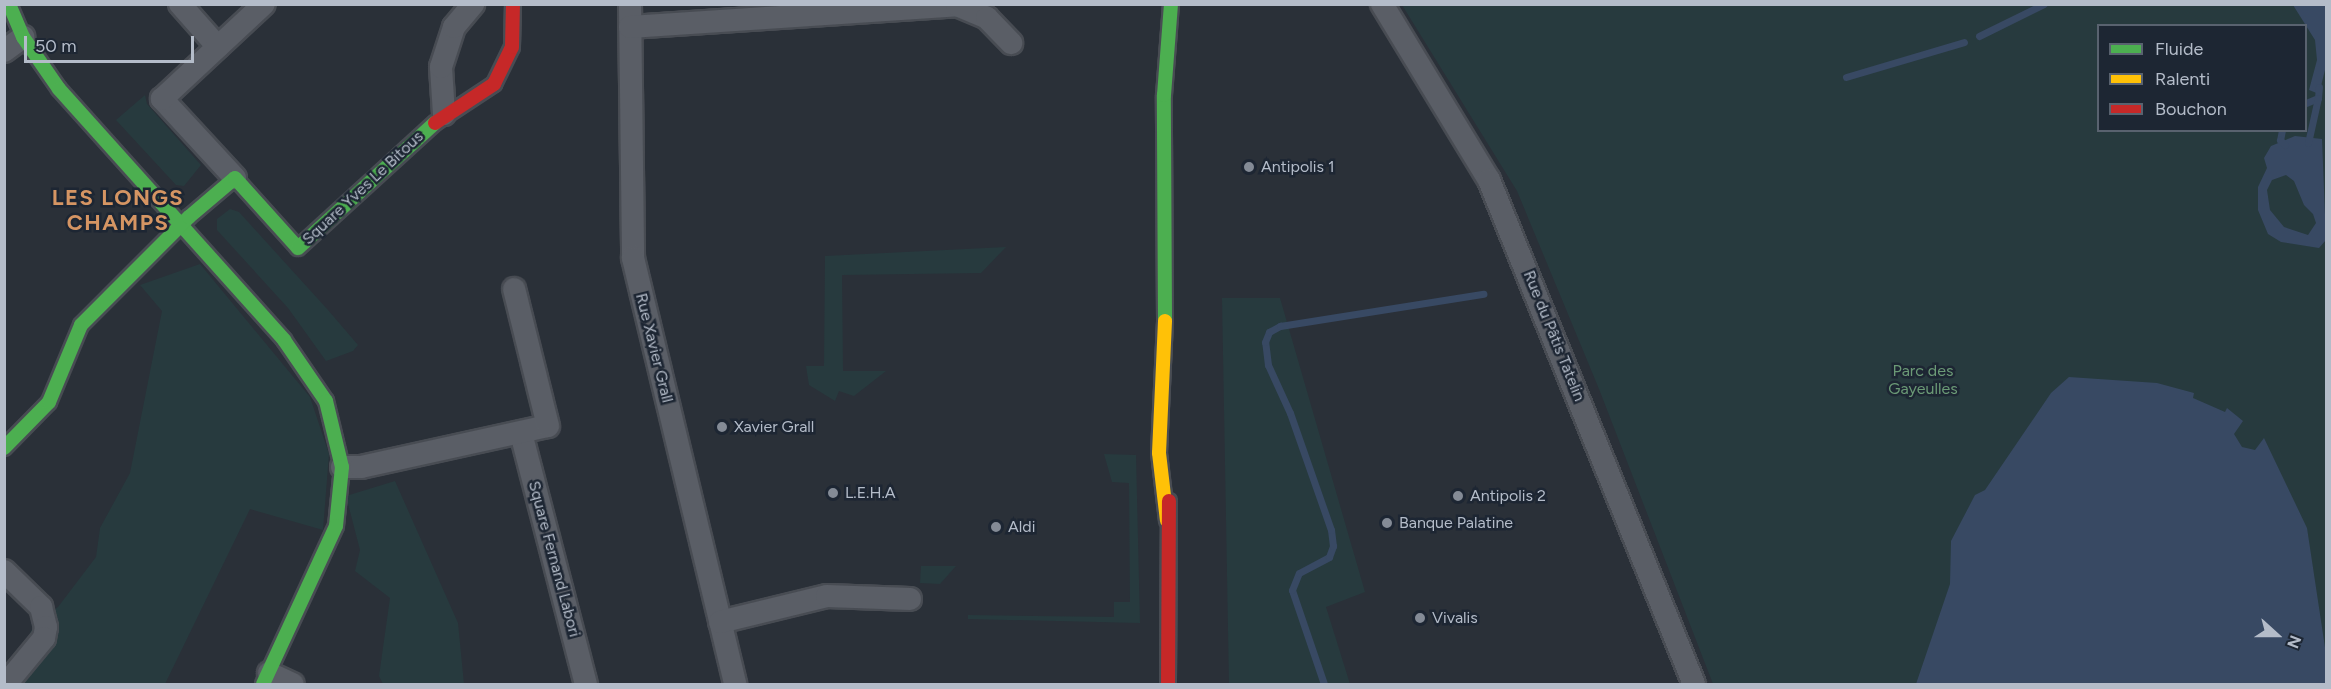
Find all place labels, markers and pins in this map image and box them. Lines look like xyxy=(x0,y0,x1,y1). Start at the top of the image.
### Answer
place label: Antipolis 1 xyxy=(1261,157,1335,177)
marker: Antipolis 1 xyxy=(1242,160,1256,174)
place label: Xavier Grall xyxy=(734,417,814,437)
marker: Xavier Grall xyxy=(715,420,729,434)
place label: L.E.H.A xyxy=(845,483,896,503)
marker: L.E.H.A xyxy=(826,486,840,500)
place label: Antipolis 2 xyxy=(1470,486,1546,506)
marker: Antipolis 2 xyxy=(1451,489,1465,503)
place label: Banque Palatine xyxy=(1399,513,1513,533)
marker: Banque Palatine xyxy=(1380,516,1394,530)
place label: Aldi xyxy=(1008,517,1035,537)
marker: Aldi xyxy=(989,520,1003,534)
place label: Vivalis xyxy=(1432,608,1478,628)
marker: Vivalis xyxy=(1413,611,1427,625)

